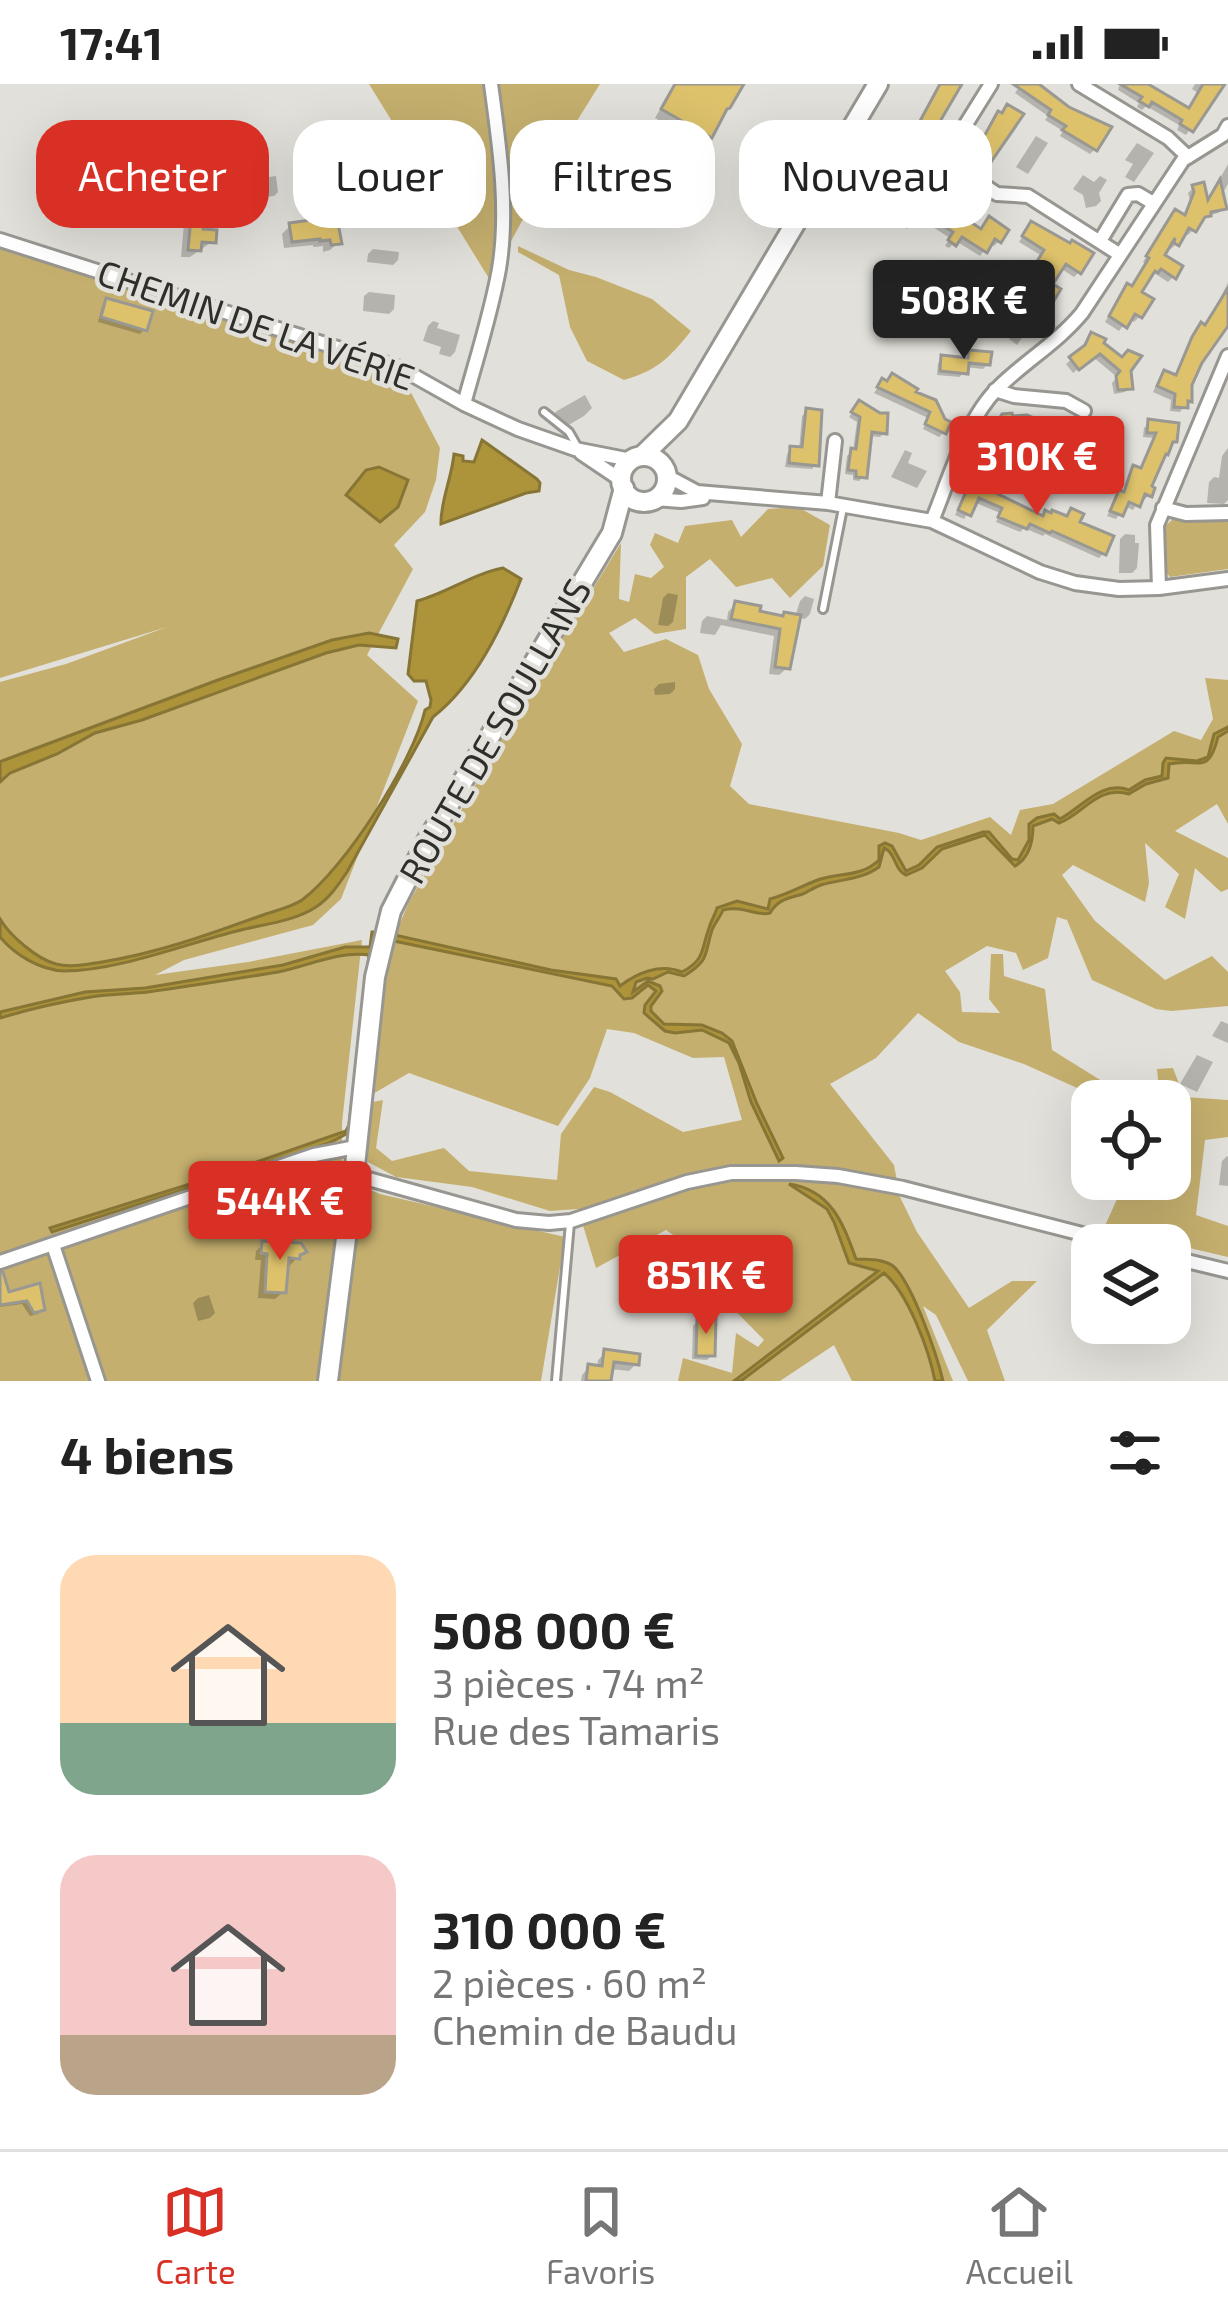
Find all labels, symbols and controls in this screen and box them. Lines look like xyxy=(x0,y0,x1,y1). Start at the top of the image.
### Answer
text: 17:41 xyxy=(60,15,163,69)
chip: Acheter xyxy=(36,120,269,228)
chip: Louer xyxy=(293,120,486,228)
chip: Filtres xyxy=(510,120,715,228)
chip: Nouveau xyxy=(739,120,992,228)
street label: CHEMIN DE LA VÉRIE xyxy=(92,249,421,398)
pin: 508K € xyxy=(866,260,1062,362)
text: 508K € xyxy=(900,275,1028,322)
pin: 310K € xyxy=(939,416,1135,518)
text: 310K € xyxy=(976,431,1098,478)
street label: ROUTE DE SOULLANS xyxy=(389,570,598,890)
map controls xyxy=(1071,1080,1191,1344)
button: locate xyxy=(1071,1080,1191,1200)
pin: 544K € xyxy=(182,1161,378,1263)
text: 544K € xyxy=(215,1176,345,1223)
button: layers xyxy=(1071,1224,1191,1344)
pin: 851K € xyxy=(608,1235,804,1337)
text: 851K € xyxy=(646,1250,766,1297)
icon: filters xyxy=(1102,1420,1168,1486)
text: 4 biens xyxy=(60,1423,234,1484)
text: 508 000 € xyxy=(432,1598,675,1659)
icon: home xyxy=(156,1603,300,1747)
text: 3 pièces · 74 m² xyxy=(432,1659,705,1706)
text: Rue des Tamaris xyxy=(432,1706,720,1753)
text: 310 000 € xyxy=(432,1898,666,1959)
icon: home xyxy=(156,1903,300,2047)
text: 2 pièces · 60 m² xyxy=(432,1959,707,2006)
text: Chemin de Baudu xyxy=(432,2006,737,2053)
tab: Carte xyxy=(155,2179,236,2291)
tab: Favoris xyxy=(546,2179,655,2291)
tab: Accueil xyxy=(966,2179,1073,2291)

